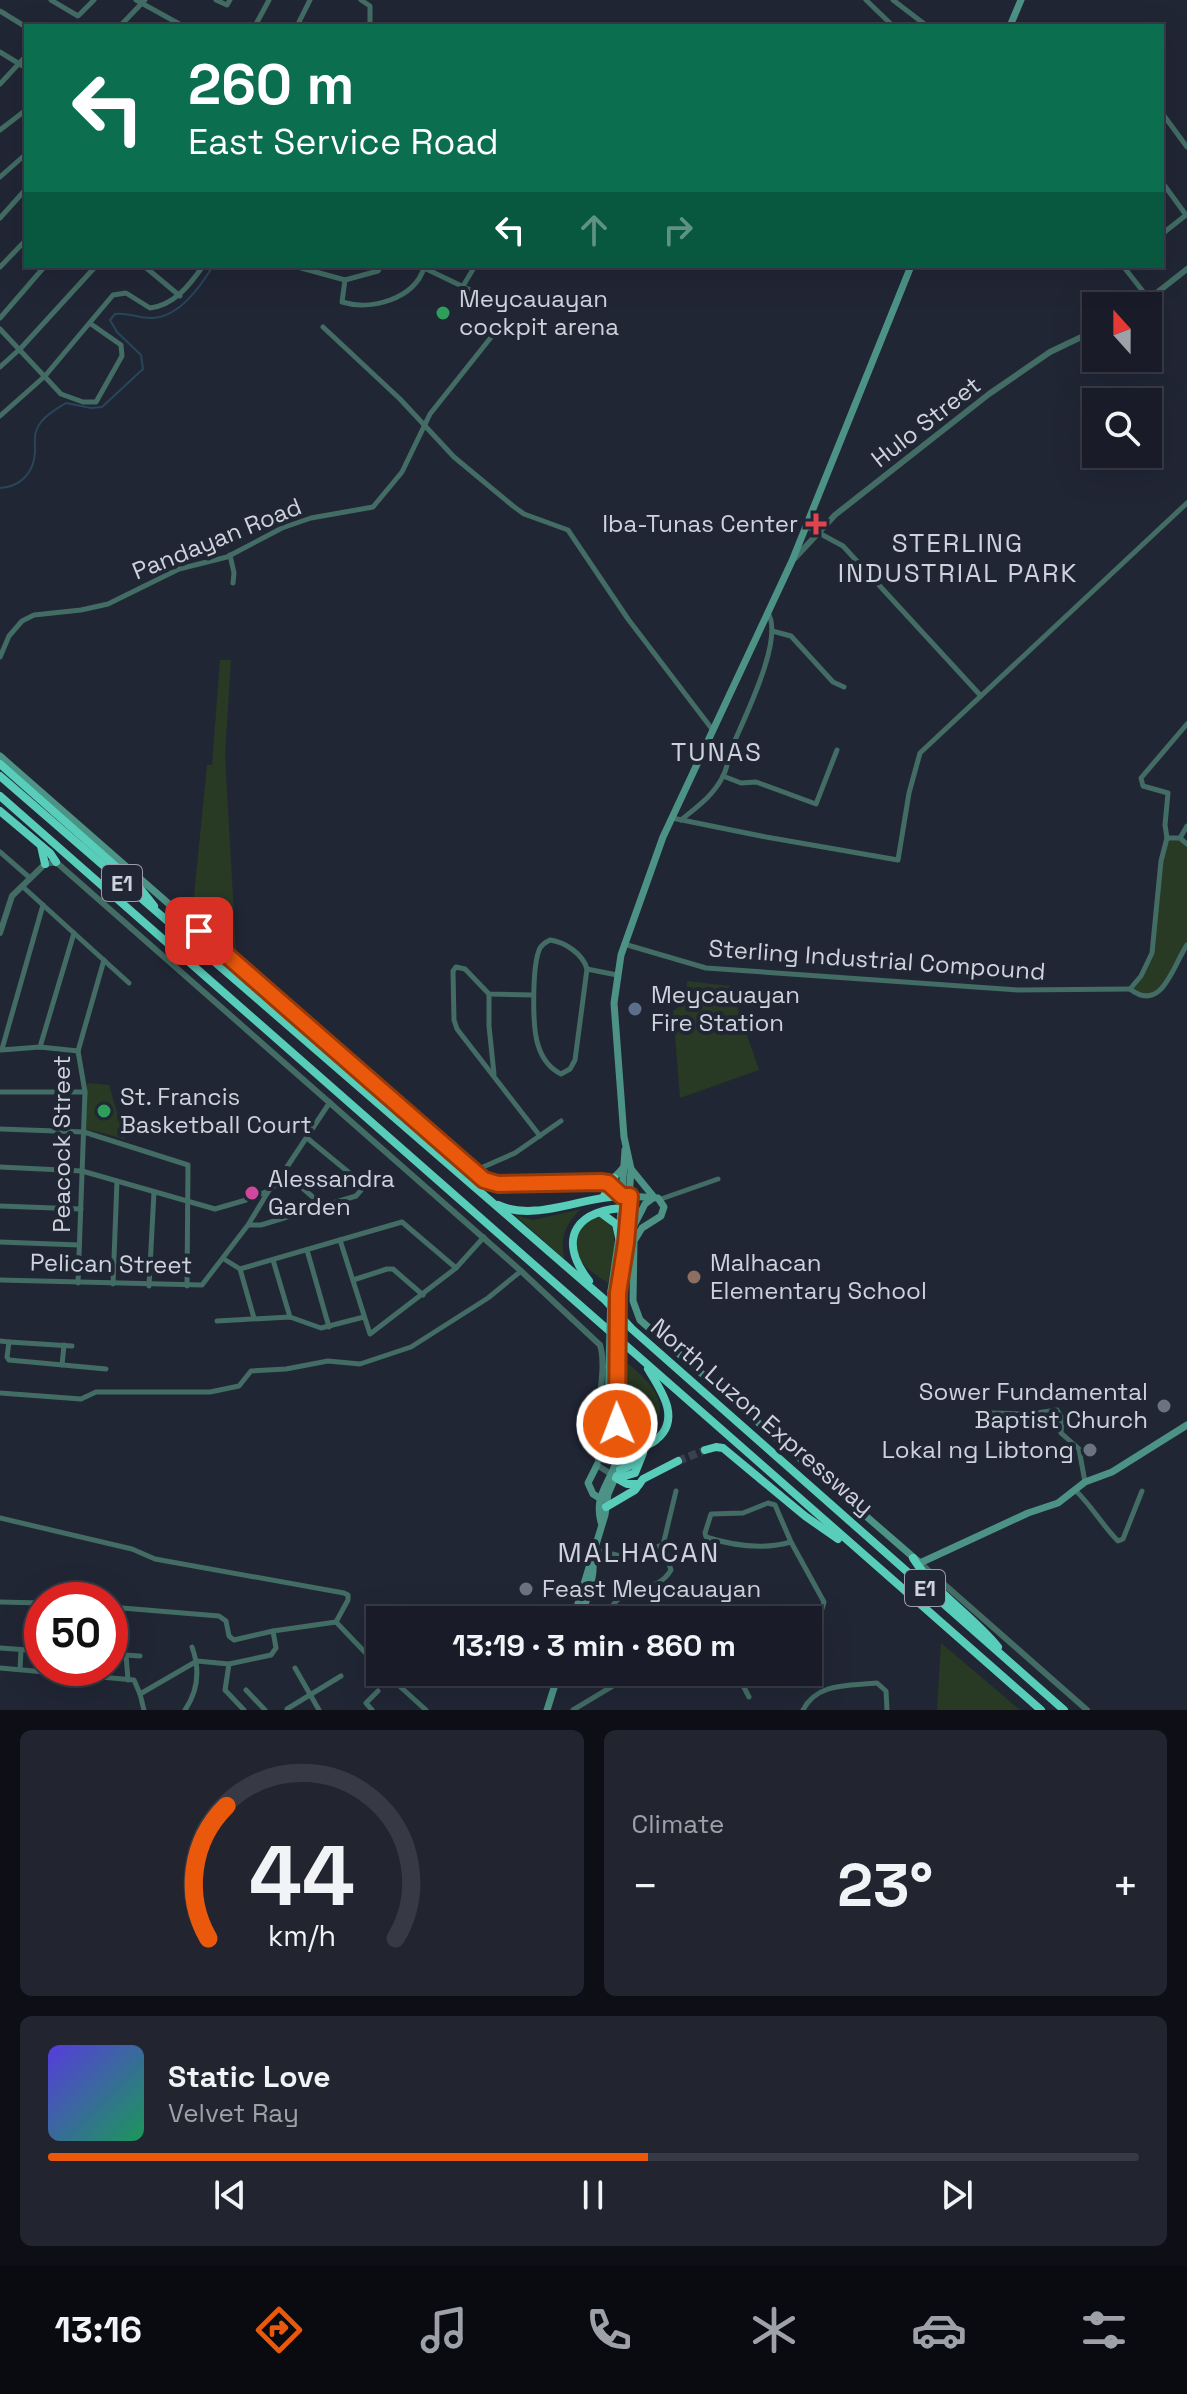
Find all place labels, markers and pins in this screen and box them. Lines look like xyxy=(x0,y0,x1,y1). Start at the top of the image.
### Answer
place label: Meycauayan cockpit arena xyxy=(459,283,619,342)
marker: Meycauayan cockpit arena xyxy=(434,304,452,322)
place label: Iba-Tunas Center xyxy=(602,508,798,539)
marker: Iba-Tunas Center xyxy=(805,513,827,535)
pin xyxy=(165,897,233,965)
place label: Meycauayan Fire Station xyxy=(651,979,800,1038)
marker: Meycauayan Fire Station xyxy=(626,1000,644,1018)
place label: St. Francis Basketball Court xyxy=(120,1081,311,1140)
marker: St. Francis Basketball Court xyxy=(95,1102,113,1120)
place label: Alessandra Garden xyxy=(268,1163,395,1222)
marker: Alessandra Garden xyxy=(243,1184,261,1202)
place label: Malhacan Elementary School xyxy=(710,1247,927,1306)
marker: Malhacan Elementary School xyxy=(685,1268,703,1286)
place label: Sower Fundamental Baptist Church xyxy=(919,1376,1148,1435)
marker: Sower Fundamental Baptist Church xyxy=(1155,1397,1173,1415)
place label: Lokal ng Libtong xyxy=(882,1434,1074,1465)
marker: Lokal ng Libtong xyxy=(1081,1441,1099,1459)
place label: Feast Meycauayan xyxy=(542,1573,761,1604)
marker: Feast Meycauayan xyxy=(517,1580,535,1598)

